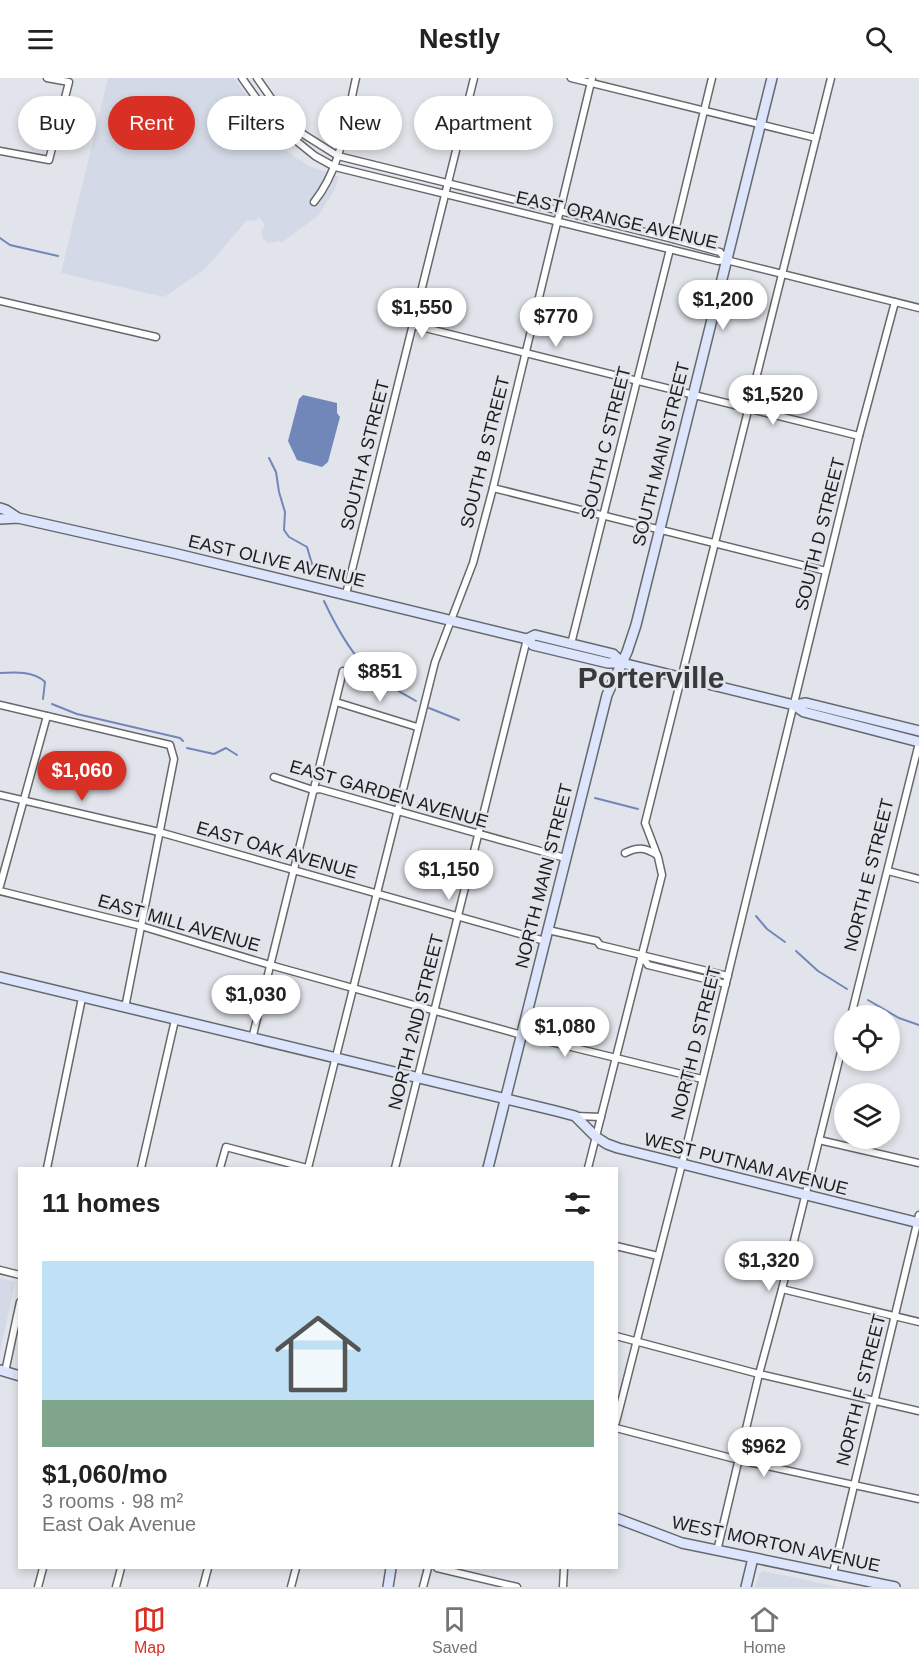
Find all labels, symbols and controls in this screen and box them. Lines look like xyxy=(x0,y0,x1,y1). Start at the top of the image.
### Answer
icon: menu xyxy=(24,23,57,56)
icon: search xyxy=(862,23,895,56)
text: Nestly xyxy=(419,24,500,54)
chip: Buy xyxy=(18,96,96,150)
chip: Rent xyxy=(108,96,195,150)
chip: Filters xyxy=(207,96,306,150)
chip: New xyxy=(318,96,402,150)
chip: Apartment xyxy=(414,96,553,150)
street label: EAST ORANGE AVENUE xyxy=(514,187,720,253)
pin: $1,200 xyxy=(674,280,772,331)
pin: $1,550 xyxy=(373,288,471,339)
text: $1,200 xyxy=(692,288,754,310)
text: $1,550 xyxy=(391,296,453,318)
pin: $770 xyxy=(520,297,592,348)
text: $770 xyxy=(534,305,578,327)
street label: SOUTH MAIN STREET xyxy=(628,360,694,548)
street label: SOUTH C STREET xyxy=(577,364,635,522)
street label: SOUTH B STREET xyxy=(456,374,514,530)
pin: $1,520 xyxy=(724,375,822,426)
street label: SOUTH A STREET xyxy=(337,378,393,532)
text: $1,520 xyxy=(742,383,804,405)
street label: SOUTH D STREET xyxy=(791,455,849,613)
street label: EAST OLIVE AVENUE xyxy=(186,531,368,591)
pin: $851 xyxy=(344,652,416,703)
text: $851 xyxy=(358,660,402,682)
district label: Porterville xyxy=(578,661,724,694)
pin: $1,060 xyxy=(33,751,131,802)
street label: EAST GARDEN AVENUE xyxy=(288,756,490,832)
text: $1,060 xyxy=(51,759,113,781)
street label: NORTH MAIN STREET xyxy=(511,782,577,970)
street label: NORTH E STREET xyxy=(840,797,898,953)
street label: EAST OAK AVENUE xyxy=(194,817,360,883)
pin: $1,150 xyxy=(400,850,498,901)
text: $1,150 xyxy=(418,858,480,880)
street label: EAST MILL AVENUE xyxy=(96,890,262,956)
street label: NORTH 2ND STREET xyxy=(384,932,448,1112)
street label: NORTH D STREET xyxy=(667,964,725,1122)
pin: $1,030 xyxy=(207,975,305,1026)
text: $1,030 xyxy=(225,983,287,1005)
map controls xyxy=(834,1005,900,1149)
button: locate xyxy=(834,1005,900,1071)
pin: $1,080 xyxy=(516,1007,614,1058)
text: $1,080 xyxy=(534,1015,596,1037)
button: layers xyxy=(834,1083,900,1149)
street label: WEST PUTNAM AVENUE xyxy=(642,1129,850,1199)
icon: filters xyxy=(561,1187,594,1220)
text: 11 homes xyxy=(42,1188,161,1218)
pin: $1,320 xyxy=(720,1241,818,1292)
text: $1,320 xyxy=(738,1249,800,1271)
icon: home xyxy=(264,1300,372,1408)
street label: NORTH F STREET xyxy=(832,1312,890,1468)
pin: $962 xyxy=(728,1427,800,1478)
text: $962 xyxy=(742,1435,786,1457)
text: $1,060/mo xyxy=(42,1459,168,1489)
text: 3 rooms · 98 m² xyxy=(42,1490,183,1512)
street label: WEST MORTON AVENUE xyxy=(670,1512,882,1576)
text: East Oak Avenue xyxy=(42,1513,196,1535)
tab: Map xyxy=(133,1603,166,1657)
tab: Saved xyxy=(432,1603,477,1657)
tab: Home xyxy=(743,1603,786,1657)

